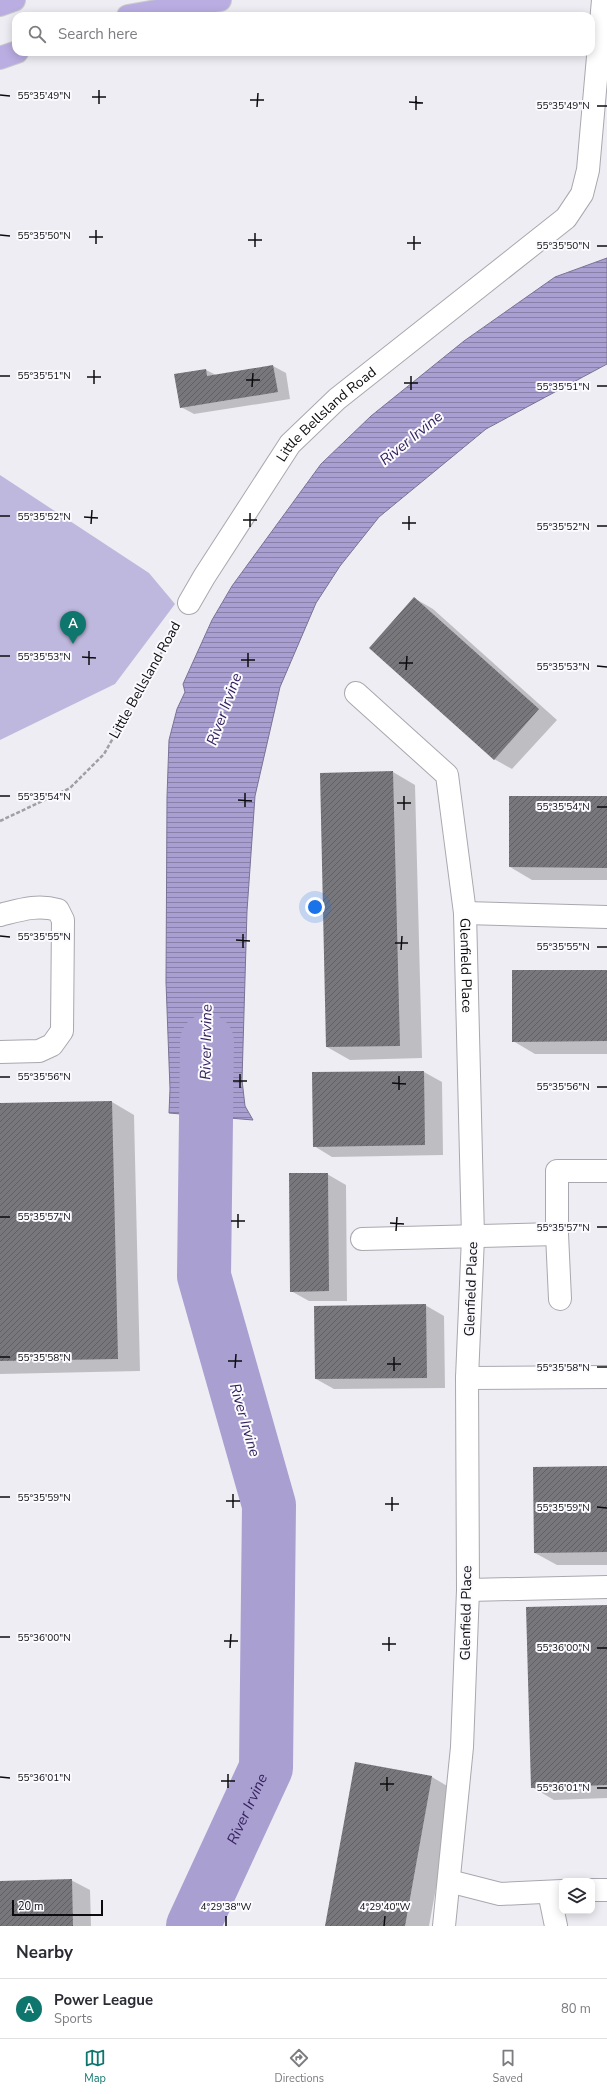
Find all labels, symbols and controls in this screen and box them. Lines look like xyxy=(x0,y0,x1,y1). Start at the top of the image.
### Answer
search box xyxy=(12,12,595,56)
icon: search xyxy=(26,23,48,45)
text: Search here xyxy=(58,24,138,44)
text: 55°35'49"N xyxy=(17,89,71,103)
text: 55°35'49"N xyxy=(536,99,590,113)
text: 55°35'50"N xyxy=(17,229,71,243)
text: 55°35'50"N xyxy=(536,239,590,253)
street label: Little Bellsland Road xyxy=(272,362,380,465)
text: 55°35'51"N xyxy=(17,369,71,383)
text: 55°35'51"N xyxy=(536,380,590,394)
water label: River Irvine xyxy=(375,406,447,470)
text: 55°35'52"N xyxy=(17,510,71,524)
text: 55°35'52"N xyxy=(536,520,590,534)
pin: A xyxy=(60,611,86,644)
street label: Little Bellsland Road xyxy=(105,618,185,742)
text: 55°35'53"N xyxy=(17,650,71,664)
text: 55°35'53"N xyxy=(536,660,590,674)
water label: River Irvine xyxy=(202,670,246,748)
text: 55°35'54"N xyxy=(17,790,71,804)
text: 55°35'54"N xyxy=(536,800,590,814)
your location xyxy=(305,897,325,917)
street label: Glenfield Place xyxy=(456,918,477,1013)
text: 55°35'55"N xyxy=(17,930,71,944)
text: 55°35'55"N xyxy=(536,940,590,954)
water label: River Irvine xyxy=(195,1004,217,1080)
text: 55°35'56"N xyxy=(17,1070,71,1084)
text: 55°35'56"N xyxy=(536,1080,590,1094)
text: 55°35'57"N xyxy=(17,1210,71,1224)
text: 55°35'57"N xyxy=(536,1221,590,1235)
street label: Glenfield Place xyxy=(460,1241,482,1337)
text: 55°35'58"N xyxy=(17,1351,71,1365)
text: 55°35'58"N xyxy=(536,1361,590,1375)
water label: River Irvine xyxy=(225,1381,265,1459)
text: 55°35'59"N xyxy=(17,1491,71,1505)
text: 55°35'59"N xyxy=(536,1501,590,1515)
street label: Glenfield Place xyxy=(456,1565,476,1661)
text: 55°36'00"N xyxy=(17,1631,71,1645)
text: 55°36'00"N xyxy=(536,1641,590,1655)
water label: River Irvine xyxy=(222,1770,272,1847)
text: 55°36'01"N xyxy=(17,1771,71,1785)
text: 55°36'01"N xyxy=(536,1781,590,1795)
map controls xyxy=(559,1878,595,1914)
button: layers xyxy=(559,1878,595,1914)
scale bar xyxy=(12,1898,103,1917)
text: 20 m xyxy=(18,1899,43,1914)
text: 4°29'38"W xyxy=(201,1900,251,1914)
text: 4°29'40"W xyxy=(360,1900,410,1914)
text: Nearby xyxy=(16,1941,73,1964)
text: Power League xyxy=(54,1990,153,2010)
text: A xyxy=(24,2000,34,2018)
text: 80 m xyxy=(561,2000,591,2018)
text: Sports xyxy=(54,2010,93,2028)
tab: Map xyxy=(84,2047,106,2086)
tab: Directions xyxy=(274,2047,324,2086)
tab: Saved xyxy=(492,2047,523,2086)

